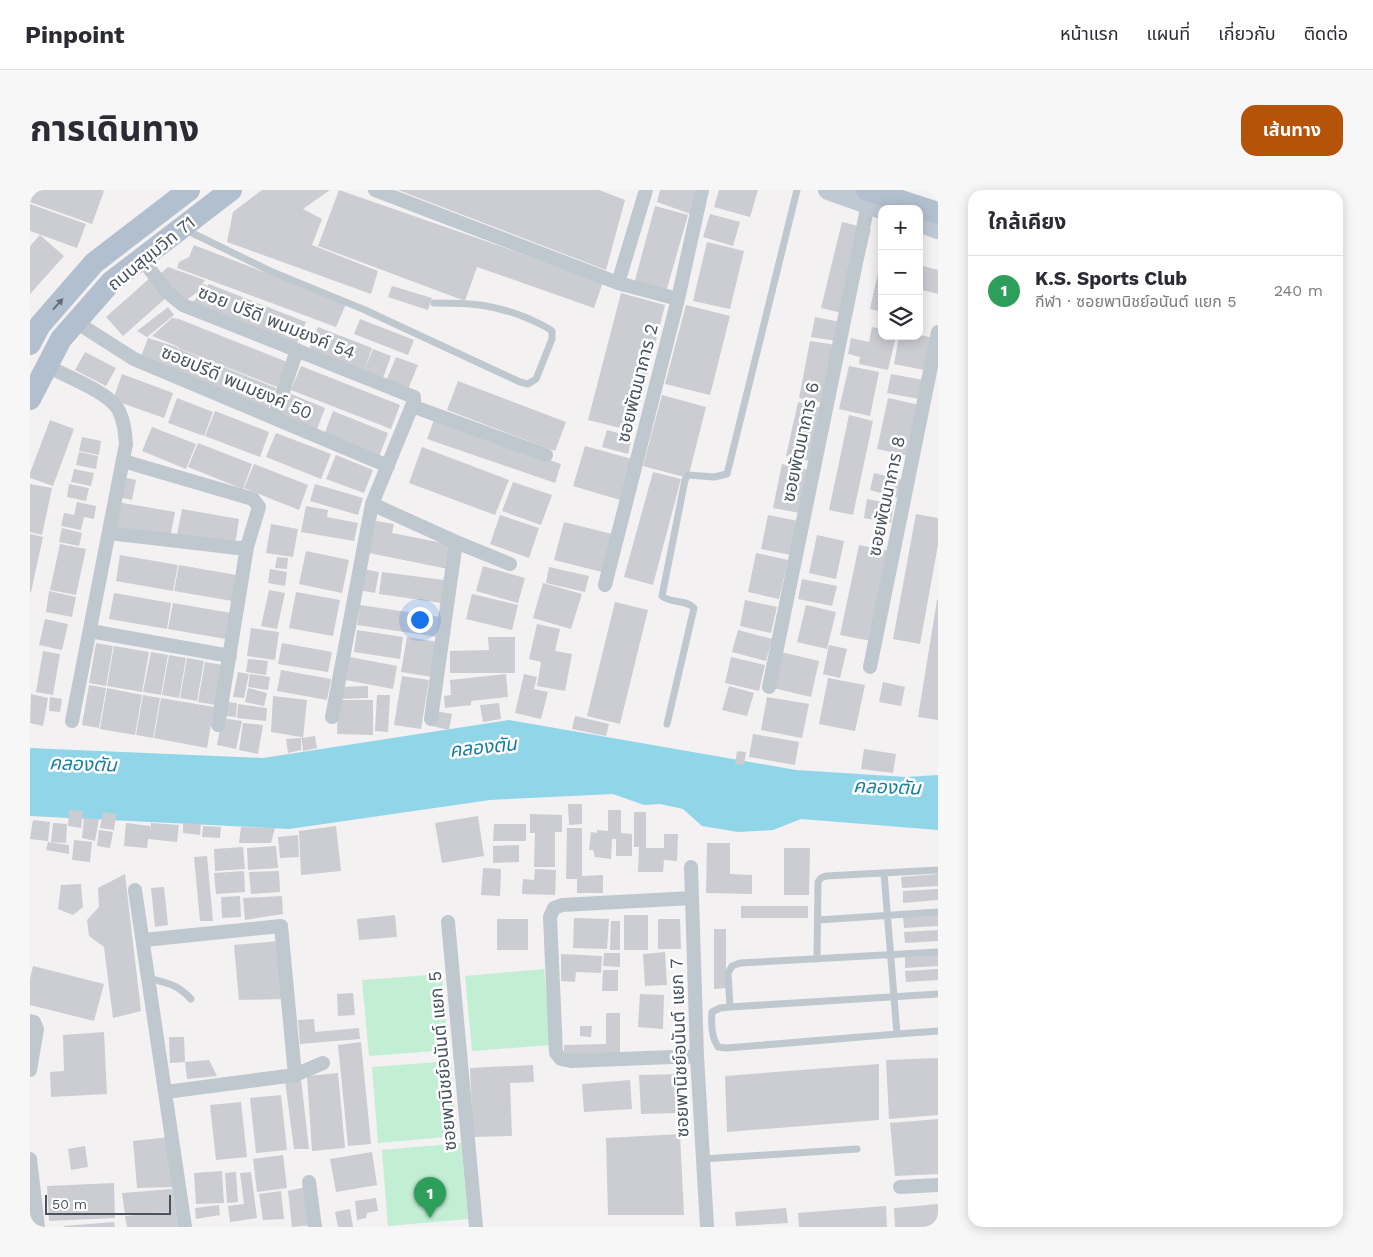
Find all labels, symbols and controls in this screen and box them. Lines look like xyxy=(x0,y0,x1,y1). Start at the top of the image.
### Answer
text: Pinpoint xyxy=(25,21,125,49)
text: หน้าแรก xyxy=(1060,23,1118,44)
text: แผนที่ xyxy=(1146,23,1190,44)
text: เกี่ยวกับ xyxy=(1218,23,1276,44)
text: ติดต่อ xyxy=(1304,23,1348,44)
button: เส้นทาง xyxy=(1241,105,1343,156)
text: การเดินทาง xyxy=(30,108,199,150)
map controls xyxy=(878,205,923,340)
button: + xyxy=(878,205,923,250)
text: ใกล้เคียง xyxy=(988,209,1066,234)
street label: ถนนสุขุมวิท 71 xyxy=(103,211,200,295)
button: − xyxy=(878,250,923,295)
text: K.S. Sports Club xyxy=(1035,267,1187,290)
street label: ซอย ปรีดี พนมยงค์ 54 xyxy=(195,281,359,363)
text: 1 xyxy=(1001,281,1007,300)
text: 240 m xyxy=(1274,281,1323,300)
text: กีฬา · ซอยพานิชย์อนันต์ แยก 5 xyxy=(1035,292,1237,311)
button: layers xyxy=(878,295,923,340)
one-way arrow xyxy=(52,299,64,311)
street label: ซอยพัฒนาการ 2 xyxy=(612,321,662,445)
street label: ซอยปรีดี พนมยงค์ 50 xyxy=(158,341,316,423)
street label: ซอยพัฒนาการ 6 xyxy=(777,380,823,504)
street label: ซอยพัฒนาการ 8 xyxy=(863,434,909,558)
your location xyxy=(407,607,433,633)
water label: คลองตัน xyxy=(448,732,519,762)
water label: คลองตัน xyxy=(49,751,118,777)
water label: คลองตัน xyxy=(853,774,922,800)
street label: ซอยพานิชย์อนันต์ แยก 7 xyxy=(665,958,693,1138)
street label: ซอยพานิชย์อนันต์ แยก 5 xyxy=(424,970,460,1152)
pin: 1 xyxy=(414,1177,446,1218)
scale bar xyxy=(45,1192,171,1215)
text: 50 m xyxy=(52,1196,87,1212)

